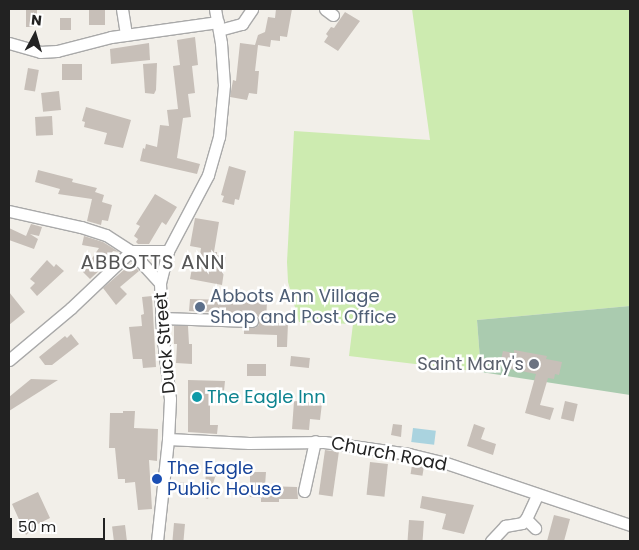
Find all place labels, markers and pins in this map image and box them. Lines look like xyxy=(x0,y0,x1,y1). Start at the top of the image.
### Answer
place label: Abbots Ann Village Shop and Post Office xyxy=(210,286,396,328)
marker: Abbots Ann Village Shop and Post Office xyxy=(194,301,206,313)
place label: Saint Mary's xyxy=(417,353,524,375)
marker: Saint Mary's xyxy=(528,358,540,370)
place label: The Eagle Inn xyxy=(207,386,326,408)
marker: The Eagle Inn xyxy=(191,391,203,403)
place label: The Eagle Public House xyxy=(167,458,282,500)
marker: The Eagle Public House xyxy=(151,473,163,485)

